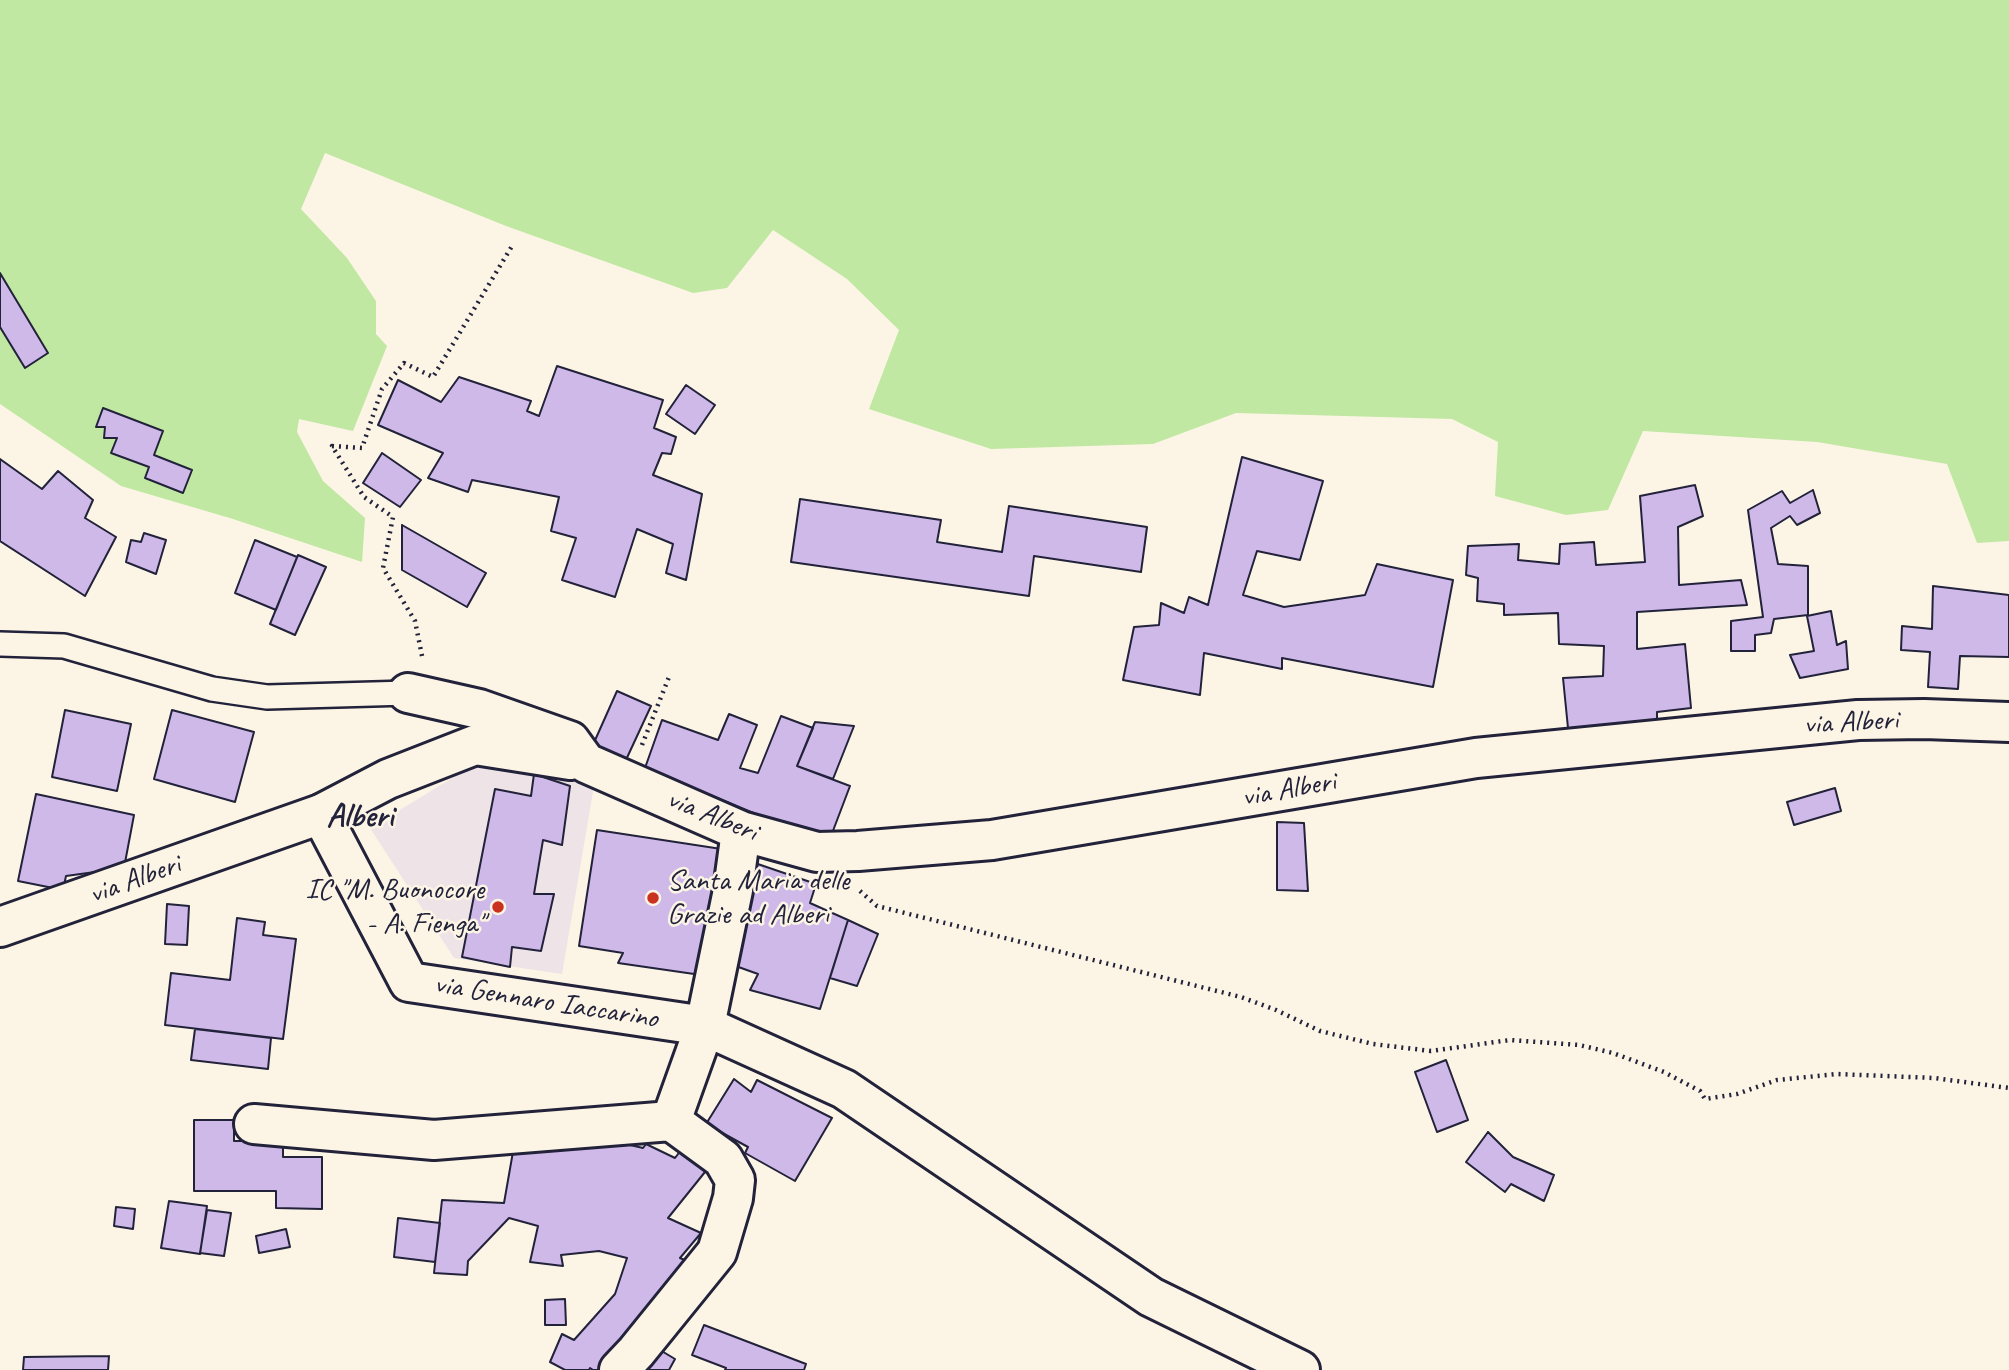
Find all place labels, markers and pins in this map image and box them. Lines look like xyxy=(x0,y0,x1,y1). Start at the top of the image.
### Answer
place label: Santa Maria delle Grazie ad Alberi xyxy=(667,863,849,934)
place label: IC "M. Buonocore - A. Fienga" xyxy=(306,872,484,942)
marker: Santa Maria delle Grazie ad Alberi xyxy=(645,890,661,906)
marker: IC "M. Buonocore - A. Fienga" xyxy=(490,899,506,915)

